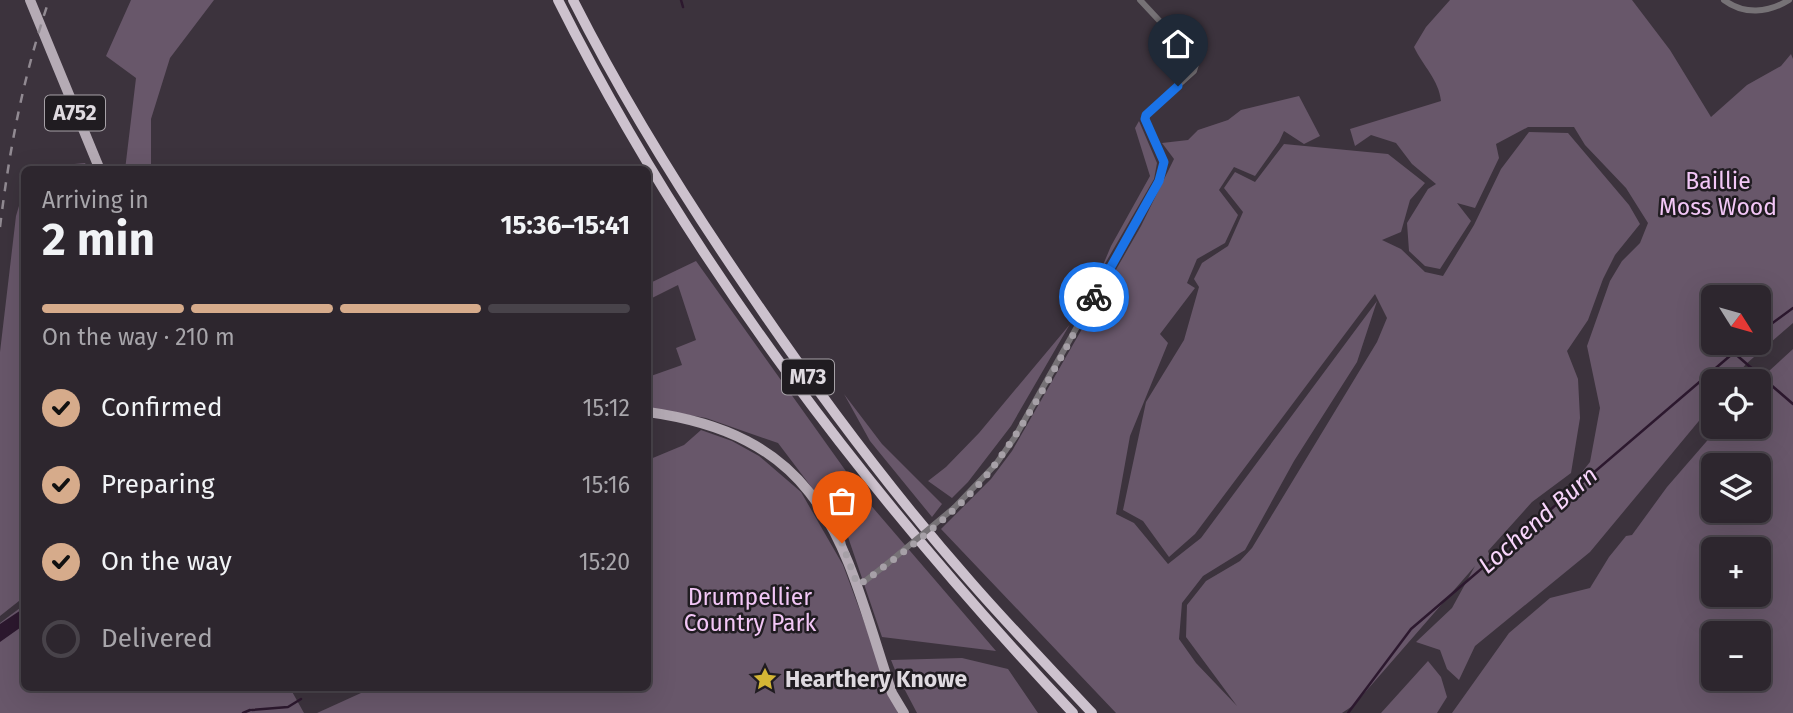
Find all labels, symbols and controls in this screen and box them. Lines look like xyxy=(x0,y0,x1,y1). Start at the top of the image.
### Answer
pin xyxy=(1148,14,1208,86)
icon: home xyxy=(1159,25,1197,63)
road number: A752 xyxy=(45,96,105,130)
park label: Baillie Moss Wood xyxy=(1659,167,1777,221)
text: Arriving in xyxy=(42,186,149,214)
text: 15:36–15:41 xyxy=(500,210,630,241)
text: 2 min xyxy=(42,212,155,267)
courier xyxy=(1059,262,1129,332)
icon: bike xyxy=(1075,278,1113,316)
north arrow xyxy=(1701,285,1771,355)
map controls xyxy=(1701,285,1771,691)
text: On the way · 210 m xyxy=(42,323,235,351)
road number: M73 xyxy=(782,360,834,394)
button: locate xyxy=(1701,369,1771,439)
icon: check xyxy=(42,389,80,427)
text: Confirmed xyxy=(101,392,222,423)
text: 15:12 xyxy=(583,394,630,422)
button: layers xyxy=(1701,453,1771,523)
water label: Lochend Burn xyxy=(1473,461,1603,579)
icon: check xyxy=(42,466,80,504)
text: Preparing xyxy=(101,469,214,500)
text: 15:16 xyxy=(582,471,630,499)
pin xyxy=(812,471,872,543)
icon: bag xyxy=(823,482,861,520)
button: + xyxy=(1701,537,1771,607)
icon: check xyxy=(42,543,80,581)
text: On the way xyxy=(101,546,232,577)
text: 15:20 xyxy=(579,548,630,576)
park label: Drumpellier Country Park xyxy=(684,583,817,637)
button: − xyxy=(1701,621,1771,691)
text: Delivered xyxy=(101,623,213,654)
place icon: Hearthery Knowe xyxy=(751,665,779,693)
place label: Hearthery Knowe xyxy=(785,665,968,693)

